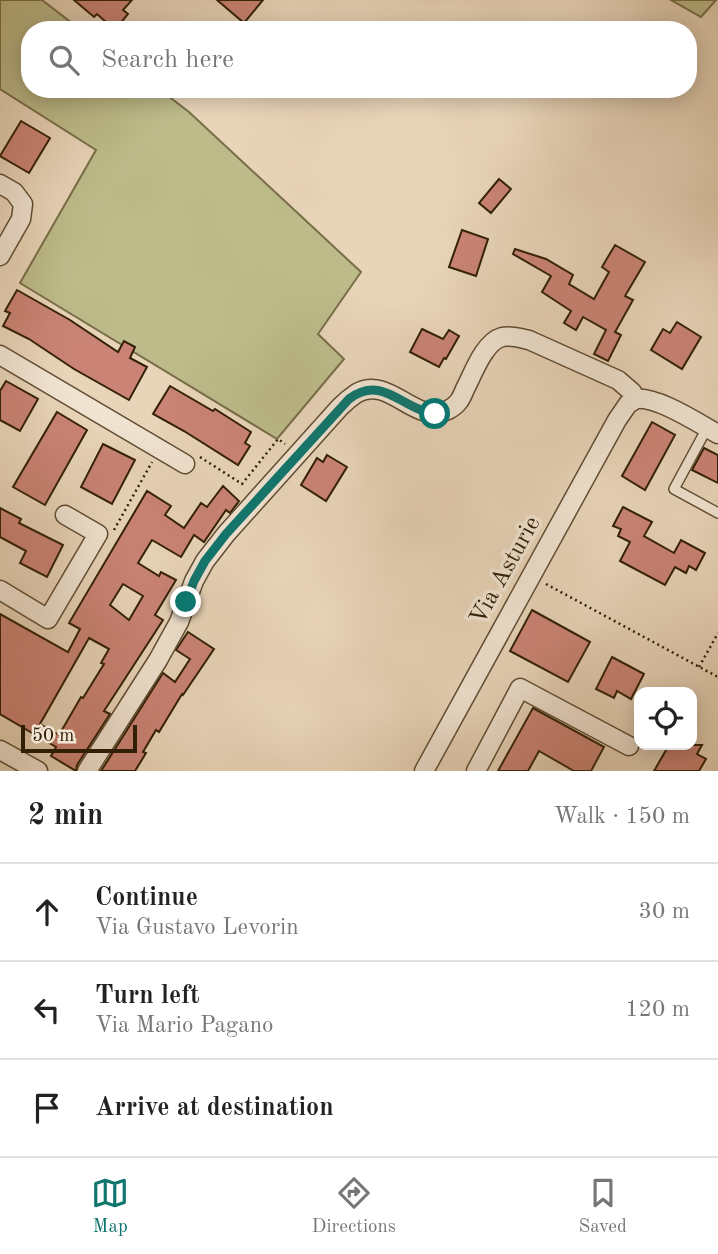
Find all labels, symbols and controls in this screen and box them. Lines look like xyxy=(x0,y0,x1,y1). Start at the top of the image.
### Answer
search box xyxy=(21,21,697,98)
icon: search xyxy=(45,41,83,79)
text: Search here xyxy=(101,47,234,73)
route start xyxy=(419,398,450,429)
street label: Via Asturie xyxy=(466,513,546,629)
route end xyxy=(170,586,201,617)
map controls xyxy=(634,687,697,750)
button: locate xyxy=(634,687,697,750)
scale bar xyxy=(21,722,136,754)
text: 50 m xyxy=(32,727,74,746)
text: 2 min xyxy=(28,801,103,831)
text: Walk · 150 m xyxy=(554,805,690,828)
text: Continue xyxy=(95,885,198,911)
icon: ahead xyxy=(28,893,66,931)
text: 30 m xyxy=(639,900,690,923)
text: Via Gustavo Levorin xyxy=(95,916,299,939)
text: Turn left xyxy=(95,983,200,1009)
icon: left xyxy=(28,991,66,1029)
text: 120 m xyxy=(625,998,690,1021)
text: Via Mario Pagano xyxy=(95,1014,273,1037)
icon: arrive xyxy=(28,1089,66,1127)
text: Arrive at destination xyxy=(95,1095,334,1121)
tab: Map xyxy=(91,1174,129,1239)
tab: Directions xyxy=(312,1174,396,1239)
tab: Saved xyxy=(578,1174,627,1239)

